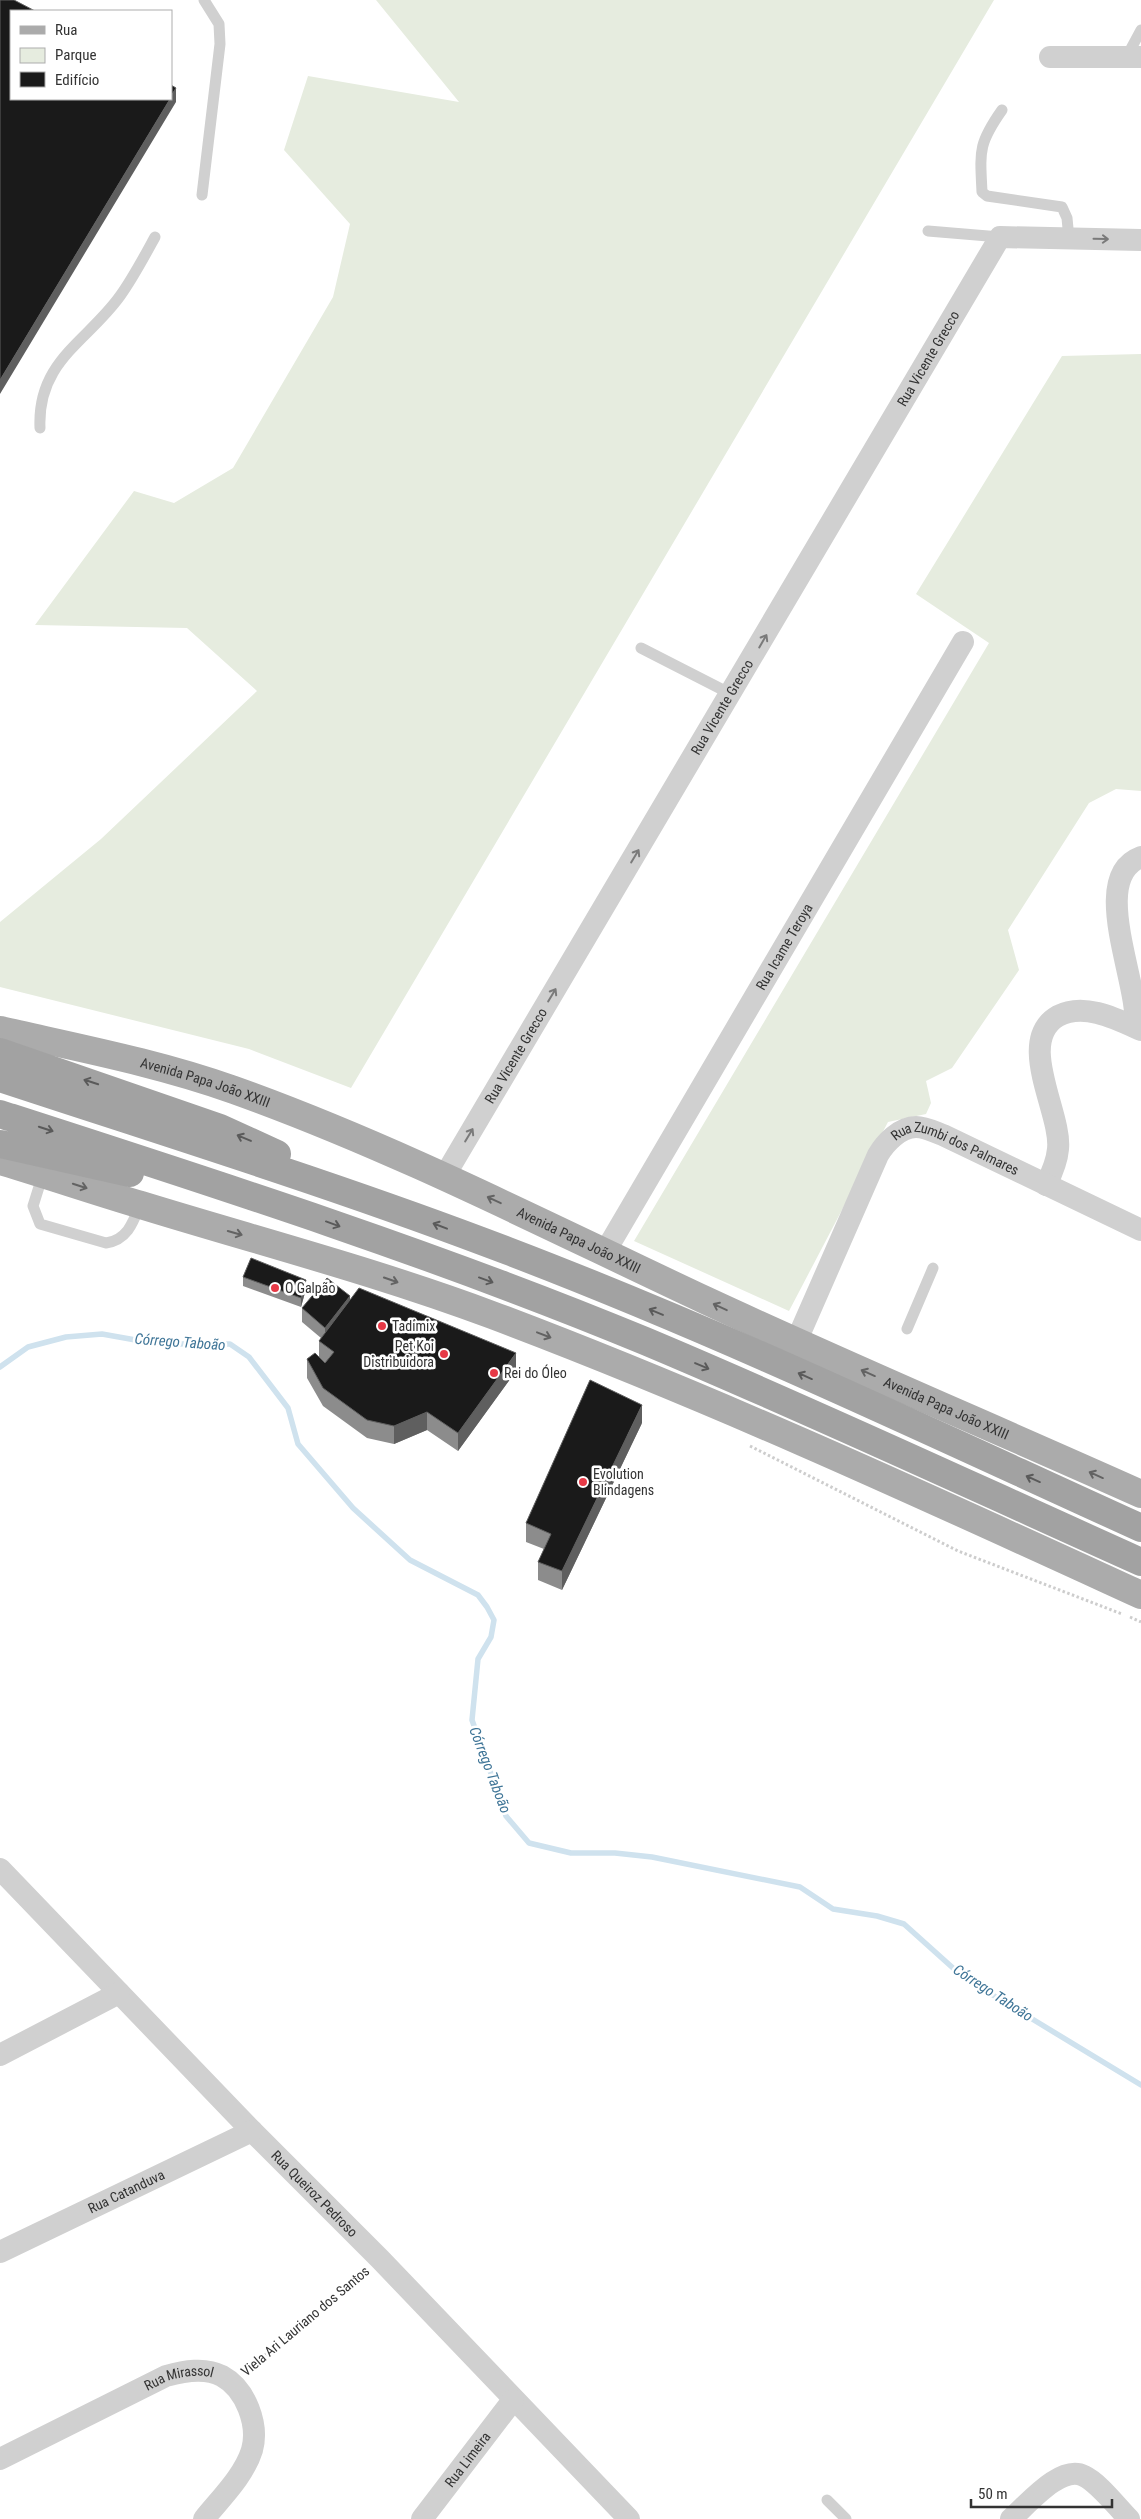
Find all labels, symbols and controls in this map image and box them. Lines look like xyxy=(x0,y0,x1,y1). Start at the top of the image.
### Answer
legend xyxy=(10,10,172,100)
text: Rua xyxy=(55,21,77,39)
text: Parque xyxy=(55,46,97,64)
text: Edifício xyxy=(55,71,99,89)
one-way arrow xyxy=(1093,235,1109,244)
street label: Rua Vicente Grecco xyxy=(894,308,963,409)
one-way arrow xyxy=(758,634,768,648)
street label: Rua Vicente Grecco xyxy=(688,657,756,758)
one-way arrow xyxy=(631,849,641,863)
street label: Rua Icame Teroya xyxy=(753,901,816,993)
one-way arrow xyxy=(547,989,557,1003)
street label: Rua Vicente Grecco xyxy=(481,1005,550,1106)
street label: Avenida Papa João XXIII xyxy=(139,1054,272,1111)
one-way arrow xyxy=(84,1077,100,1087)
street label: Rua Zumbi dos Palmares xyxy=(888,1119,1022,1178)
one-way arrow xyxy=(38,1124,54,1134)
one-way arrow xyxy=(464,1128,474,1142)
one-way arrow xyxy=(237,1132,252,1142)
one-way arrow xyxy=(72,1181,88,1191)
one-way arrow xyxy=(487,1195,502,1204)
street label: Avenida Papa João XXIII xyxy=(514,1204,643,1276)
one-way arrow xyxy=(325,1220,341,1229)
one-way arrow xyxy=(433,1221,448,1230)
one-way arrow xyxy=(227,1228,243,1238)
one-way arrow xyxy=(383,1276,398,1285)
one-way arrow xyxy=(478,1276,493,1285)
place label: O Galpão xyxy=(285,1280,335,1296)
marker: O Galpão xyxy=(269,1282,281,1294)
one-way arrow xyxy=(713,1301,728,1311)
one-way arrow xyxy=(649,1306,664,1316)
place label: Tadimix xyxy=(392,1318,435,1334)
marker: Tadimix xyxy=(376,1320,388,1332)
water label: Córrego Taboão xyxy=(134,1330,226,1354)
one-way arrow xyxy=(536,1331,551,1340)
place label: Pet Koi Distribuidora xyxy=(363,1338,434,1370)
marker: Pet Koi Distribuidora xyxy=(438,1348,450,1360)
one-way arrow xyxy=(694,1361,709,1371)
place label: Rei do Óleo xyxy=(504,1364,567,1381)
marker: Rei do Óleo xyxy=(488,1367,500,1379)
one-way arrow xyxy=(861,1368,876,1378)
one-way arrow xyxy=(798,1371,813,1381)
street label: Avenida Papa João XXIII xyxy=(881,1374,1011,1443)
place label: Evolution Blindagens xyxy=(593,1466,654,1498)
one-way arrow xyxy=(1089,1469,1104,1479)
one-way arrow xyxy=(1026,1473,1041,1483)
marker: Evolution Blindagens xyxy=(577,1476,589,1488)
water label: Córrego Taboão xyxy=(465,1724,515,1816)
water label: Córrego Taboão xyxy=(950,1961,1036,2025)
street label: Rua Queiroz Pedroso xyxy=(268,2147,361,2240)
street label: Rua Catanduva xyxy=(85,2166,167,2217)
street label: Viela Ari Lauriano dos Santos xyxy=(238,2263,372,2379)
street label: Rua Mirassol xyxy=(141,2363,215,2394)
street label: Rua Limeira xyxy=(441,2429,494,2490)
scale bar xyxy=(971,2476,1112,2508)
text: 50 m xyxy=(978,2485,1008,2503)

